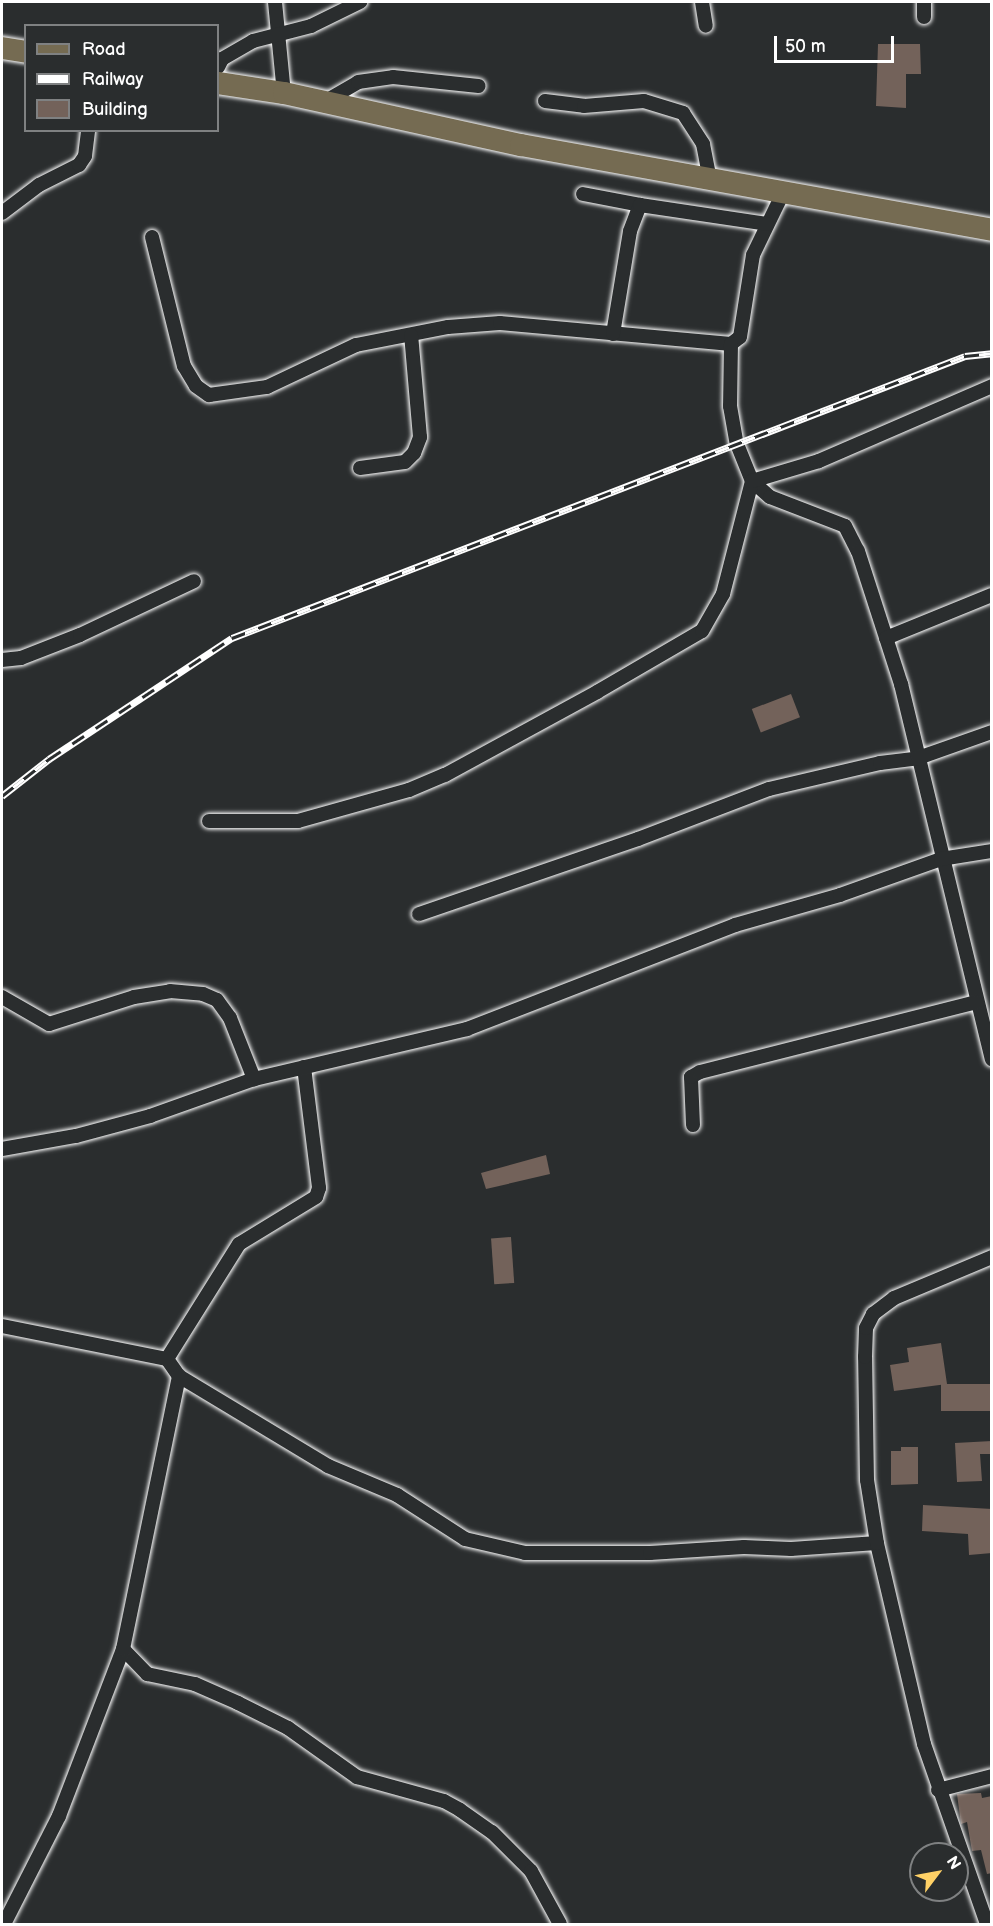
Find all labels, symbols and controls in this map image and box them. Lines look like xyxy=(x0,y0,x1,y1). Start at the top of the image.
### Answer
legend xyxy=(24,24,219,132)
scale bar xyxy=(777,24,897,62)
text: 50 m xyxy=(785,36,826,57)
text: Road xyxy=(82,39,126,60)
text: Railway xyxy=(82,69,144,90)
text: Building xyxy=(82,99,148,120)
north arrow xyxy=(909,1842,969,1902)
text: N xyxy=(942,1853,964,1873)

